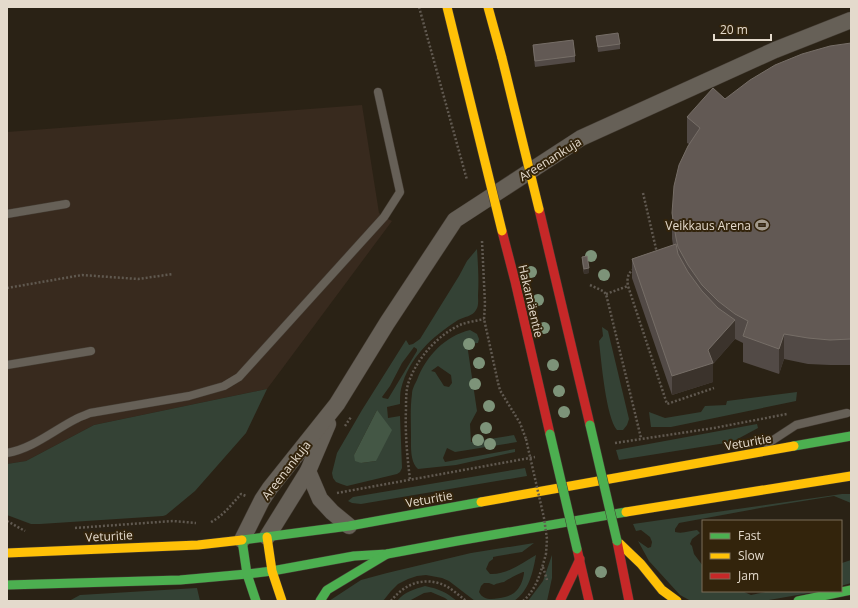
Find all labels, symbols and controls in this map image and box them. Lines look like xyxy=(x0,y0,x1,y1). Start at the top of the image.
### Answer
scale bar xyxy=(714,16,771,42)
text: 20 m xyxy=(720,21,748,38)
street label: Areenankuja xyxy=(516,133,584,185)
place label: Veikkaus Arena xyxy=(665,217,751,234)
sports icon: Veikkaus Arena xyxy=(754,217,770,233)
street label: Hakamäentie xyxy=(514,263,548,339)
street label: Veturitie xyxy=(723,429,773,454)
street label: Areenankuja xyxy=(258,437,314,503)
street label: Veturitie xyxy=(404,486,454,511)
legend xyxy=(702,520,842,592)
street label: Veturitie xyxy=(85,526,133,546)
text: Fast xyxy=(738,527,761,544)
text: Slow xyxy=(738,547,765,564)
text: Jam xyxy=(737,567,759,584)

